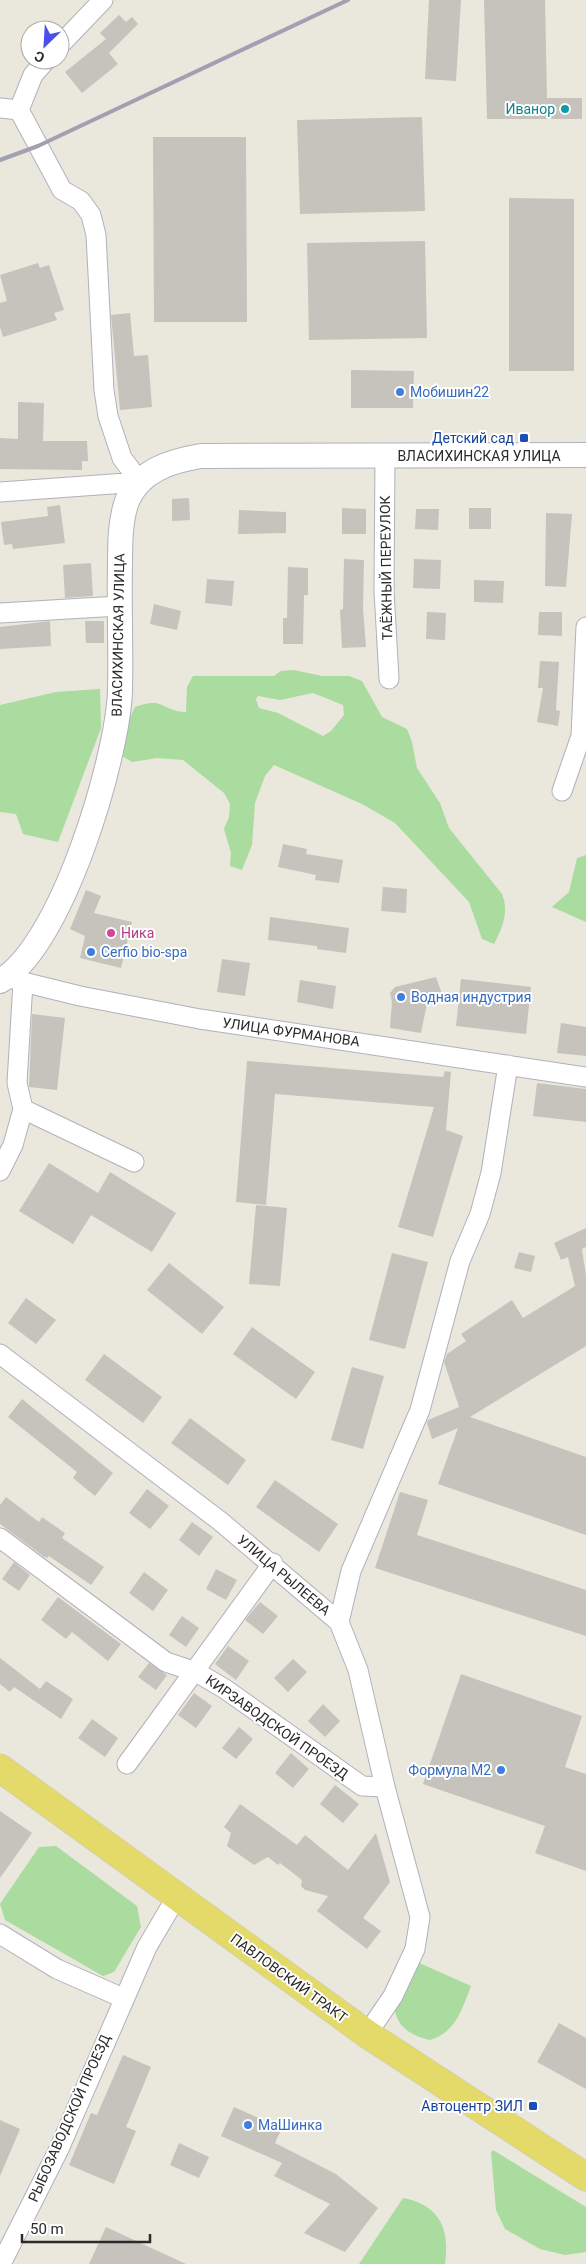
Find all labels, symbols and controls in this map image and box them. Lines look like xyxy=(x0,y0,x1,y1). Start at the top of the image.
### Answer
north arrow xyxy=(20,20,70,70)
text: С xyxy=(32,48,47,66)
place label: Иванор xyxy=(505,101,555,117)
marker: Иванор xyxy=(559,103,571,115)
place label: Мобишин22 xyxy=(410,384,489,400)
marker: Мобишин22 xyxy=(394,386,406,398)
place label: Детский сад xyxy=(432,430,515,446)
marker: Детский сад xyxy=(518,432,530,444)
street label: ВЛАСИХИНСКАЯ УЛИЦА xyxy=(397,448,561,464)
street label: ТАЁЖНЫЙ ПЕРЕУЛОК xyxy=(377,495,395,641)
street label: ВЛАСИХИНСКАЯ УЛИЦА xyxy=(109,553,127,717)
place label: Ника xyxy=(121,925,154,941)
marker: Ника xyxy=(105,927,117,939)
place label: Cerfio bio-spa xyxy=(101,944,187,960)
marker: Cerfio bio-spa xyxy=(85,946,97,958)
place label: Водная индустрия xyxy=(411,989,531,1005)
marker: Водная индустрия xyxy=(395,991,407,1003)
street label: УЛИЦА ФУРМАНОВА xyxy=(221,1014,361,1050)
street label: УЛИЦА РЫЛЕЕВА xyxy=(234,1532,334,1618)
street label: КИРЗАВОДСКОЙ ПРОЕЗД xyxy=(203,1672,352,1783)
place label: Формула М2 xyxy=(408,1762,491,1778)
marker: Формула М2 xyxy=(495,1764,507,1776)
street label: ПАВЛОВСКИЙ ТРАКТ xyxy=(228,1930,351,2026)
street label: РЫБОЗАВОДСКОЙ ПРОЕЗД xyxy=(25,2031,113,2204)
place label: Автоцентр ЗИЛ xyxy=(421,2098,523,2114)
marker: Автоцентр ЗИЛ xyxy=(527,2100,539,2112)
place label: МаШинка xyxy=(258,2117,322,2133)
marker: МаШинка xyxy=(242,2119,254,2131)
scale bar xyxy=(22,2212,150,2244)
text: 50 m xyxy=(30,2220,64,2238)

